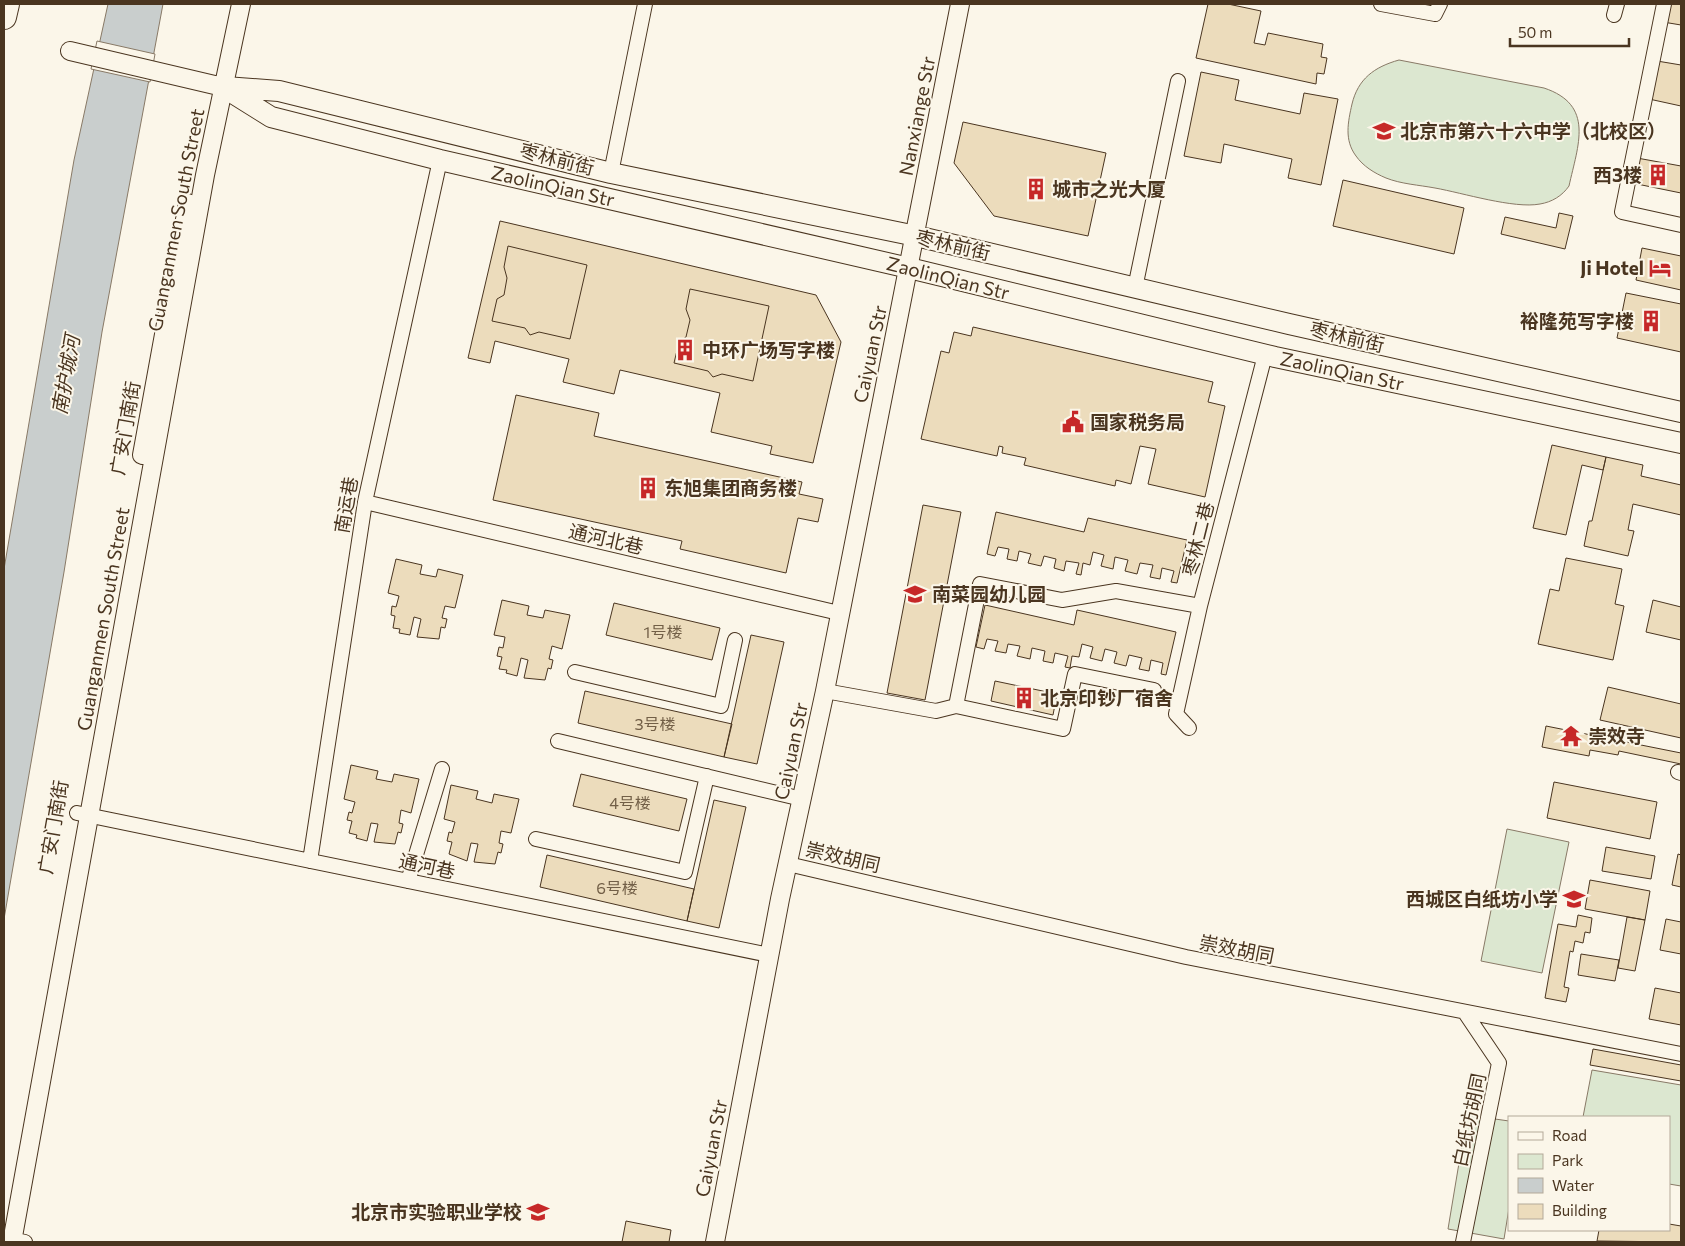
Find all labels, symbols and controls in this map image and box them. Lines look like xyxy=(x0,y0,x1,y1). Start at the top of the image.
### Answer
scale bar xyxy=(1510,15,1629,47)
text: 50 m xyxy=(1518,23,1552,41)
street label: Nanxiange Str xyxy=(894,54,939,178)
street label: Guanganmen South Street xyxy=(143,106,208,333)
school or university icon: 北京市第六十六中学（北校区） xyxy=(1371,118,1397,144)
place label: 北京市第六十六中学（北校区） xyxy=(1400,119,1666,142)
street label: 枣林前街 xyxy=(517,138,597,179)
street label: ZaolinQian Str xyxy=(489,160,617,211)
building icon: 西3楼 xyxy=(1645,162,1671,188)
place label: 西3楼 xyxy=(1593,163,1642,186)
building icon: 城市之光大厦 xyxy=(1023,176,1049,202)
place label: 城市之光大厦 xyxy=(1052,177,1166,200)
street label: 枣林前街 xyxy=(913,225,993,264)
street label: ZaolinQian Str xyxy=(884,251,1012,304)
hotel icon: Ji Hotel xyxy=(1647,255,1673,281)
place label: Ji Hotel xyxy=(1580,256,1644,279)
street label: Caiyuan Str xyxy=(848,303,891,405)
building icon: 裕隆苑写字楼 xyxy=(1638,308,1664,334)
place label: 裕隆苑写字楼 xyxy=(1520,309,1634,332)
street label: 枣林前街 xyxy=(1307,317,1387,356)
water label: 南护城河 xyxy=(46,329,84,416)
building icon: 中环广场写字楼 xyxy=(672,337,698,363)
place label: 中环广场写字楼 xyxy=(702,338,835,361)
street label: ZaolinQian Str xyxy=(1278,346,1406,395)
street label: 广安门南街 xyxy=(105,379,144,477)
public building icon: 国家税务局 xyxy=(1060,409,1086,435)
place label: 国家税务局 xyxy=(1090,410,1185,433)
street label: 南运巷 xyxy=(329,475,362,535)
building icon: 东旭集团商务楼 xyxy=(635,475,661,501)
place label: 东旭集团商务楼 xyxy=(664,476,797,499)
street label: 枣林二巷 xyxy=(1177,499,1218,579)
street label: Guanganmen South Street xyxy=(72,505,134,732)
street label: 通河北巷 xyxy=(566,519,646,558)
school or university icon: 南菜园幼儿园 xyxy=(902,581,928,607)
place label: 南菜园幼儿园 xyxy=(932,582,1046,605)
house number: 1号楼 xyxy=(644,622,682,641)
building icon: 北京印钞厂宿舍 xyxy=(1011,685,1037,711)
place label: 北京印钞厂宿舍 xyxy=(1040,686,1173,709)
street label: Caiyuan Str xyxy=(769,700,812,802)
house number: 3号楼 xyxy=(634,714,676,733)
temple icon: 崇效寺 xyxy=(1558,723,1584,749)
place label: 崇效寺 xyxy=(1588,724,1645,747)
street label: 广安门南街 xyxy=(33,778,72,876)
house number: 4号楼 xyxy=(609,793,651,812)
street label: 崇效胡同 xyxy=(803,837,883,876)
street label: 通河巷 xyxy=(397,848,457,883)
house number: 6号楼 xyxy=(596,878,638,897)
school or university icon: 西城区白纸坊小学 xyxy=(1561,886,1587,912)
place label: 西城区白纸坊小学 xyxy=(1406,887,1558,910)
street label: 崇效胡同 xyxy=(1198,930,1277,967)
street label: 白纸坊胡同 xyxy=(1447,1071,1490,1169)
street label: Caiyuan Str xyxy=(690,1097,731,1199)
legend xyxy=(1508,1116,1670,1231)
text: Road xyxy=(1552,1126,1587,1144)
text: Park xyxy=(1552,1151,1583,1169)
text: Water xyxy=(1552,1176,1594,1194)
school or university icon: 北京市实验职业学校 xyxy=(525,1199,551,1225)
place label: 北京市实验职业学校 xyxy=(351,1200,522,1223)
text: Building xyxy=(1552,1201,1607,1219)

